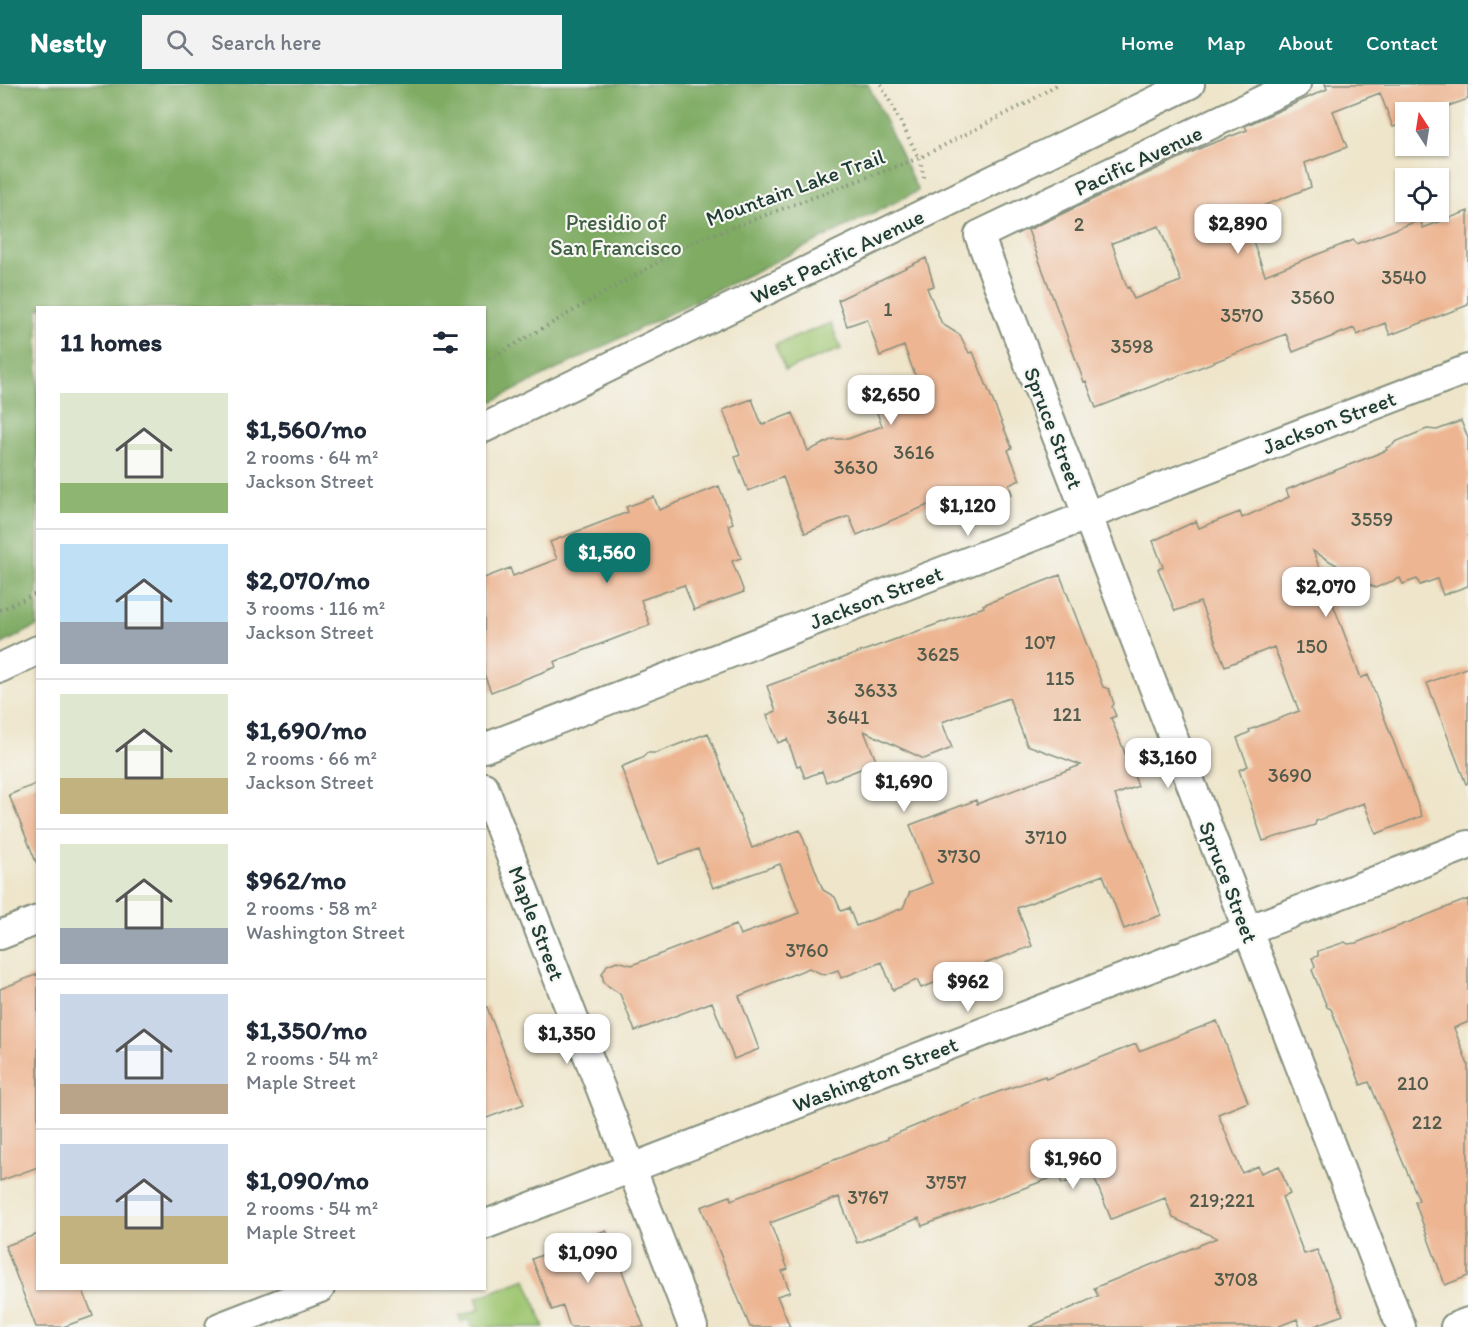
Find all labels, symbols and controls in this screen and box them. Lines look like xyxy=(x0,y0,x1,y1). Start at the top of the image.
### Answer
search box xyxy=(142,15,562,69)
text: Nestly xyxy=(30,25,106,59)
icon: search xyxy=(163,26,196,59)
text: Search here xyxy=(211,29,322,56)
text: Home xyxy=(1121,30,1174,55)
text: Map xyxy=(1207,30,1246,55)
text: About xyxy=(1279,30,1333,55)
text: Contact xyxy=(1366,30,1438,55)
north arrow xyxy=(1395,102,1449,156)
map controls xyxy=(1395,102,1449,222)
street label: Pacific Avenue xyxy=(1070,119,1207,202)
street label: Mountain Lake Trail xyxy=(702,143,888,232)
button: locate xyxy=(1395,168,1449,222)
street label: West Pacific Avenue xyxy=(746,203,928,310)
pin: $2,890 xyxy=(1189,204,1287,255)
park label: Presidio of San Francisco xyxy=(550,209,682,261)
text: $2,890 xyxy=(1208,211,1268,235)
house number: 2 xyxy=(1074,212,1085,236)
house number: 3540 xyxy=(1381,265,1427,289)
house number: 3560 xyxy=(1291,285,1335,309)
house number: 1 xyxy=(883,297,893,321)
house number: 3570 xyxy=(1220,303,1264,327)
text: 11 homes xyxy=(60,326,162,358)
icon: filters xyxy=(429,326,462,359)
house number: 3598 xyxy=(1111,334,1153,358)
street label: Spruce Street xyxy=(1018,363,1089,493)
pin: $2,650 xyxy=(842,375,940,426)
text: $2,650 xyxy=(862,382,920,406)
street label: Jackson Street xyxy=(1259,385,1400,460)
text: $1,560/mo xyxy=(246,413,367,445)
icon: home xyxy=(108,417,180,489)
house number: 3616 xyxy=(893,440,935,464)
text: 2 rooms · 64 m² xyxy=(246,445,378,469)
house number: 3630 xyxy=(834,455,878,479)
text: Jackson Street xyxy=(246,469,374,493)
pin: $1,120 xyxy=(919,486,1017,537)
text: $1,120 xyxy=(940,493,996,517)
house number: 3559 xyxy=(1351,507,1393,531)
pin: $1,560 xyxy=(558,533,656,584)
text: $1,560 xyxy=(578,540,636,564)
street label: Jackson Street xyxy=(806,560,947,635)
text: $2,070/mo xyxy=(246,564,370,596)
pin: $2,070 xyxy=(1277,567,1375,618)
icon: home xyxy=(108,568,180,640)
text: $2,070 xyxy=(1296,574,1356,598)
text: 3 rooms · 116 m² xyxy=(246,596,385,620)
text: Jackson Street xyxy=(246,620,374,644)
house number: 107 xyxy=(1024,630,1056,654)
house number: 150 xyxy=(1296,634,1328,658)
house number: 3625 xyxy=(917,642,959,666)
house number: 115 xyxy=(1045,666,1075,690)
house number: 3633 xyxy=(854,678,898,702)
house number: 121 xyxy=(1052,702,1082,726)
house number: 3641 xyxy=(827,705,869,729)
text: $1,690/mo xyxy=(246,714,367,746)
icon: home xyxy=(108,718,180,790)
pin: $3,160 xyxy=(1119,738,1217,789)
text: $3,160 xyxy=(1139,745,1197,769)
text: 2 rooms · 66 m² xyxy=(246,746,377,770)
pin: $1,690 xyxy=(855,762,953,813)
house number: 3690 xyxy=(1268,763,1312,787)
text: $1,690 xyxy=(875,769,933,793)
text: Jackson Street xyxy=(246,770,374,794)
street label: Spruce Street xyxy=(1193,817,1264,947)
house number: 3710 xyxy=(1025,825,1067,849)
house number: 3730 xyxy=(937,844,981,868)
street label: Maple Street xyxy=(502,862,571,984)
text: $962/mo xyxy=(246,864,346,896)
icon: home xyxy=(108,868,180,940)
text: 2 rooms · 58 m² xyxy=(246,896,377,920)
text: Washington Street xyxy=(246,920,405,944)
house number: 3760 xyxy=(785,938,829,962)
pin: $962 xyxy=(932,962,1004,1013)
text: $962 xyxy=(947,969,989,993)
text: $1,350/mo xyxy=(246,1014,367,1046)
pin: $1,350 xyxy=(518,1014,616,1065)
icon: home xyxy=(108,1018,180,1090)
text: $1,350 xyxy=(538,1021,596,1045)
street label: Washington Street xyxy=(789,1031,962,1118)
text: 2 rooms · 54 m² xyxy=(246,1046,378,1070)
text: Maple Street xyxy=(246,1070,356,1094)
house number: 210 xyxy=(1397,1071,1429,1095)
house number: 212 xyxy=(1412,1110,1443,1134)
pin: $1,960 xyxy=(1024,1139,1122,1190)
text: $1,960 xyxy=(1044,1146,1102,1170)
text: $1,090/mo xyxy=(246,1164,369,1196)
icon: home xyxy=(108,1168,180,1240)
house number: 3757 xyxy=(925,1170,967,1194)
house number: 3767 xyxy=(847,1185,889,1209)
house number: 219;221 xyxy=(1189,1188,1255,1212)
text: 2 rooms · 54 m² xyxy=(246,1196,378,1220)
text: Maple Street xyxy=(246,1220,356,1244)
pin: $1,090 xyxy=(539,1233,637,1284)
text: $1,090 xyxy=(558,1240,618,1264)
house number: 3708 xyxy=(1214,1267,1258,1291)

